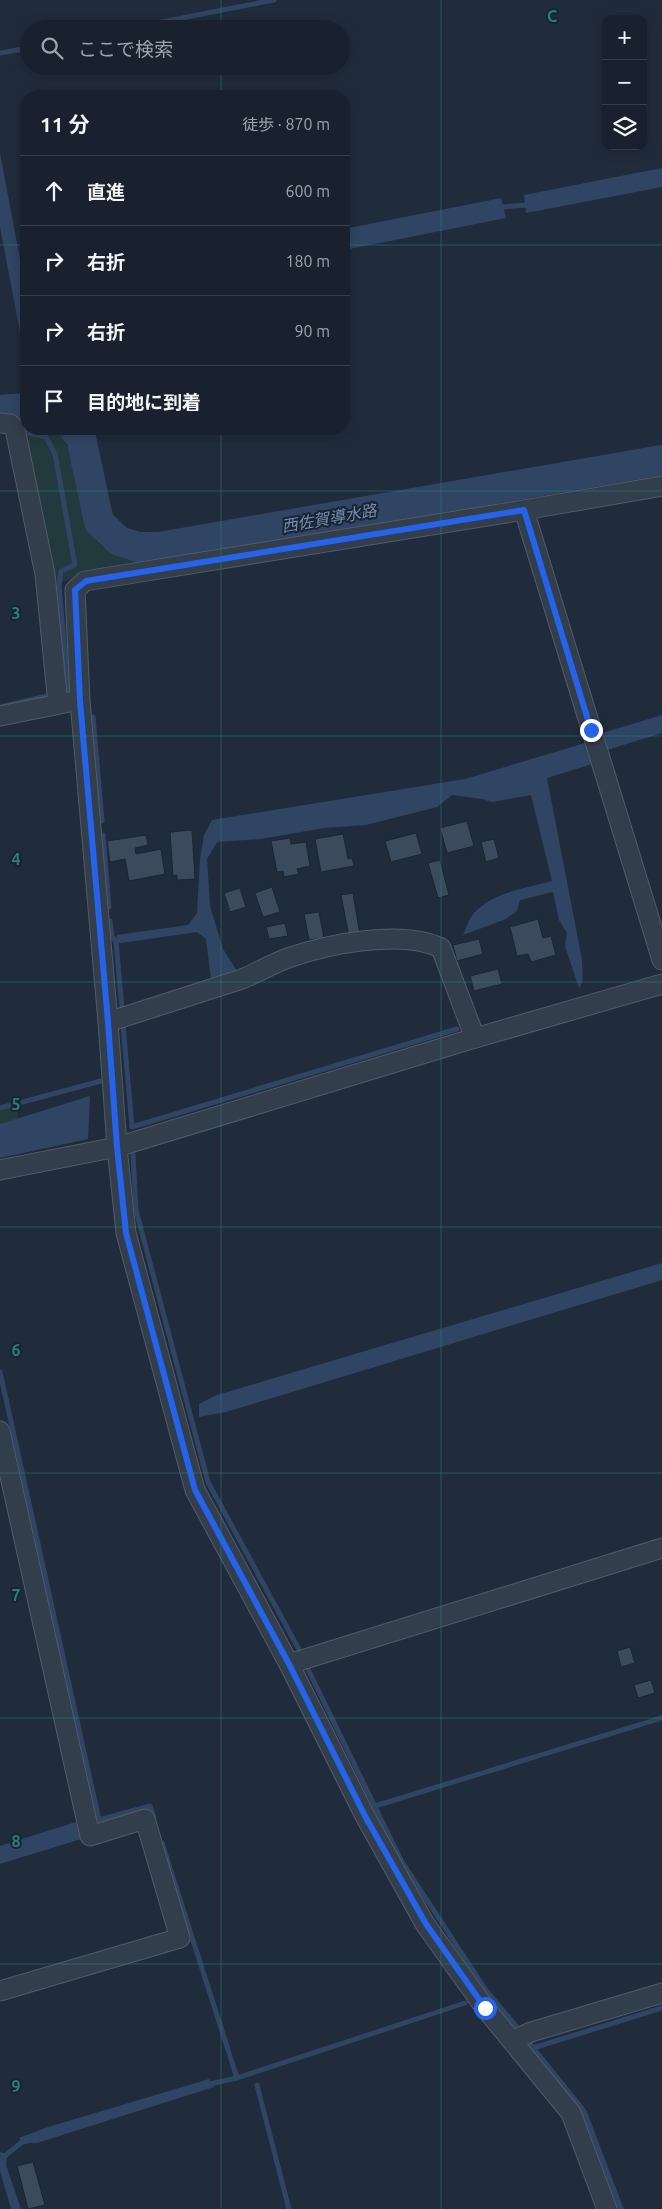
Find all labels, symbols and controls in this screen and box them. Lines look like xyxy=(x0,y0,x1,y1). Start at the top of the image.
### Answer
text: C xyxy=(547,7,557,25)
map controls xyxy=(602,15,647,150)
button: + xyxy=(602,15,647,60)
search box xyxy=(20,20,350,75)
icon: search xyxy=(38,34,66,62)
text: ここで検索 xyxy=(78,38,173,60)
button: − xyxy=(602,60,647,105)
button: layers xyxy=(602,105,647,150)
text: 11 分 xyxy=(40,112,90,136)
text: 徒歩 · 870 m xyxy=(242,115,330,133)
icon: ahead xyxy=(40,177,68,205)
text: 直進 xyxy=(87,181,125,203)
text: 600 m xyxy=(285,182,330,200)
icon: right xyxy=(40,247,68,275)
text: 右折 xyxy=(87,251,125,273)
text: 180 m xyxy=(285,252,330,270)
icon: right xyxy=(40,317,68,345)
text: 右折 xyxy=(87,321,125,343)
text: 90 m xyxy=(294,322,330,340)
icon: arrive xyxy=(40,387,68,415)
text: 目的地に到着 xyxy=(87,391,201,413)
water label: 西佐賀導水路 xyxy=(280,500,380,535)
text: 3 xyxy=(11,604,21,622)
route end xyxy=(580,719,603,742)
text: 4 xyxy=(11,850,21,868)
text: 5 xyxy=(11,1095,21,1113)
text: 6 xyxy=(11,1341,21,1359)
text: 7 xyxy=(11,1586,21,1604)
text: 8 xyxy=(11,1832,21,1850)
route start xyxy=(474,1997,497,2020)
text: 9 xyxy=(11,2077,21,2095)

